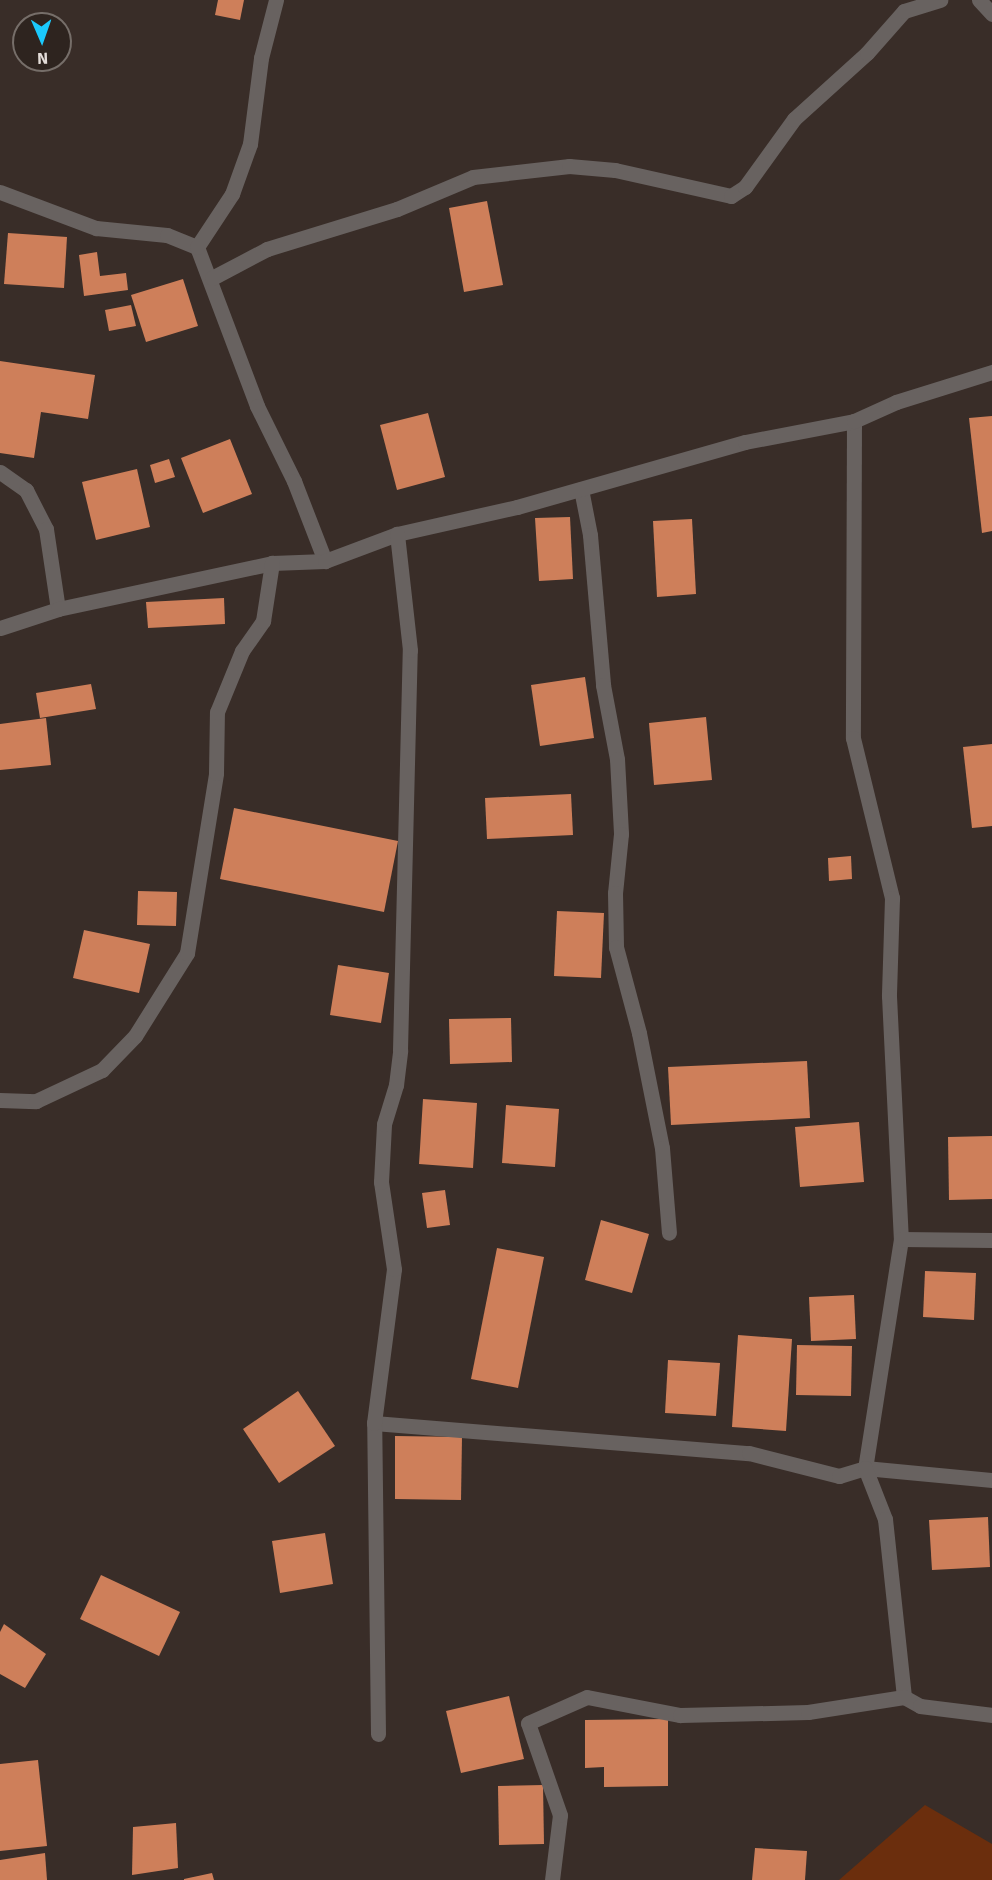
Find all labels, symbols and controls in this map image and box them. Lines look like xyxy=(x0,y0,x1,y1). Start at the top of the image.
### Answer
north arrow xyxy=(12,12,72,72)
text: N xyxy=(37,48,48,68)

